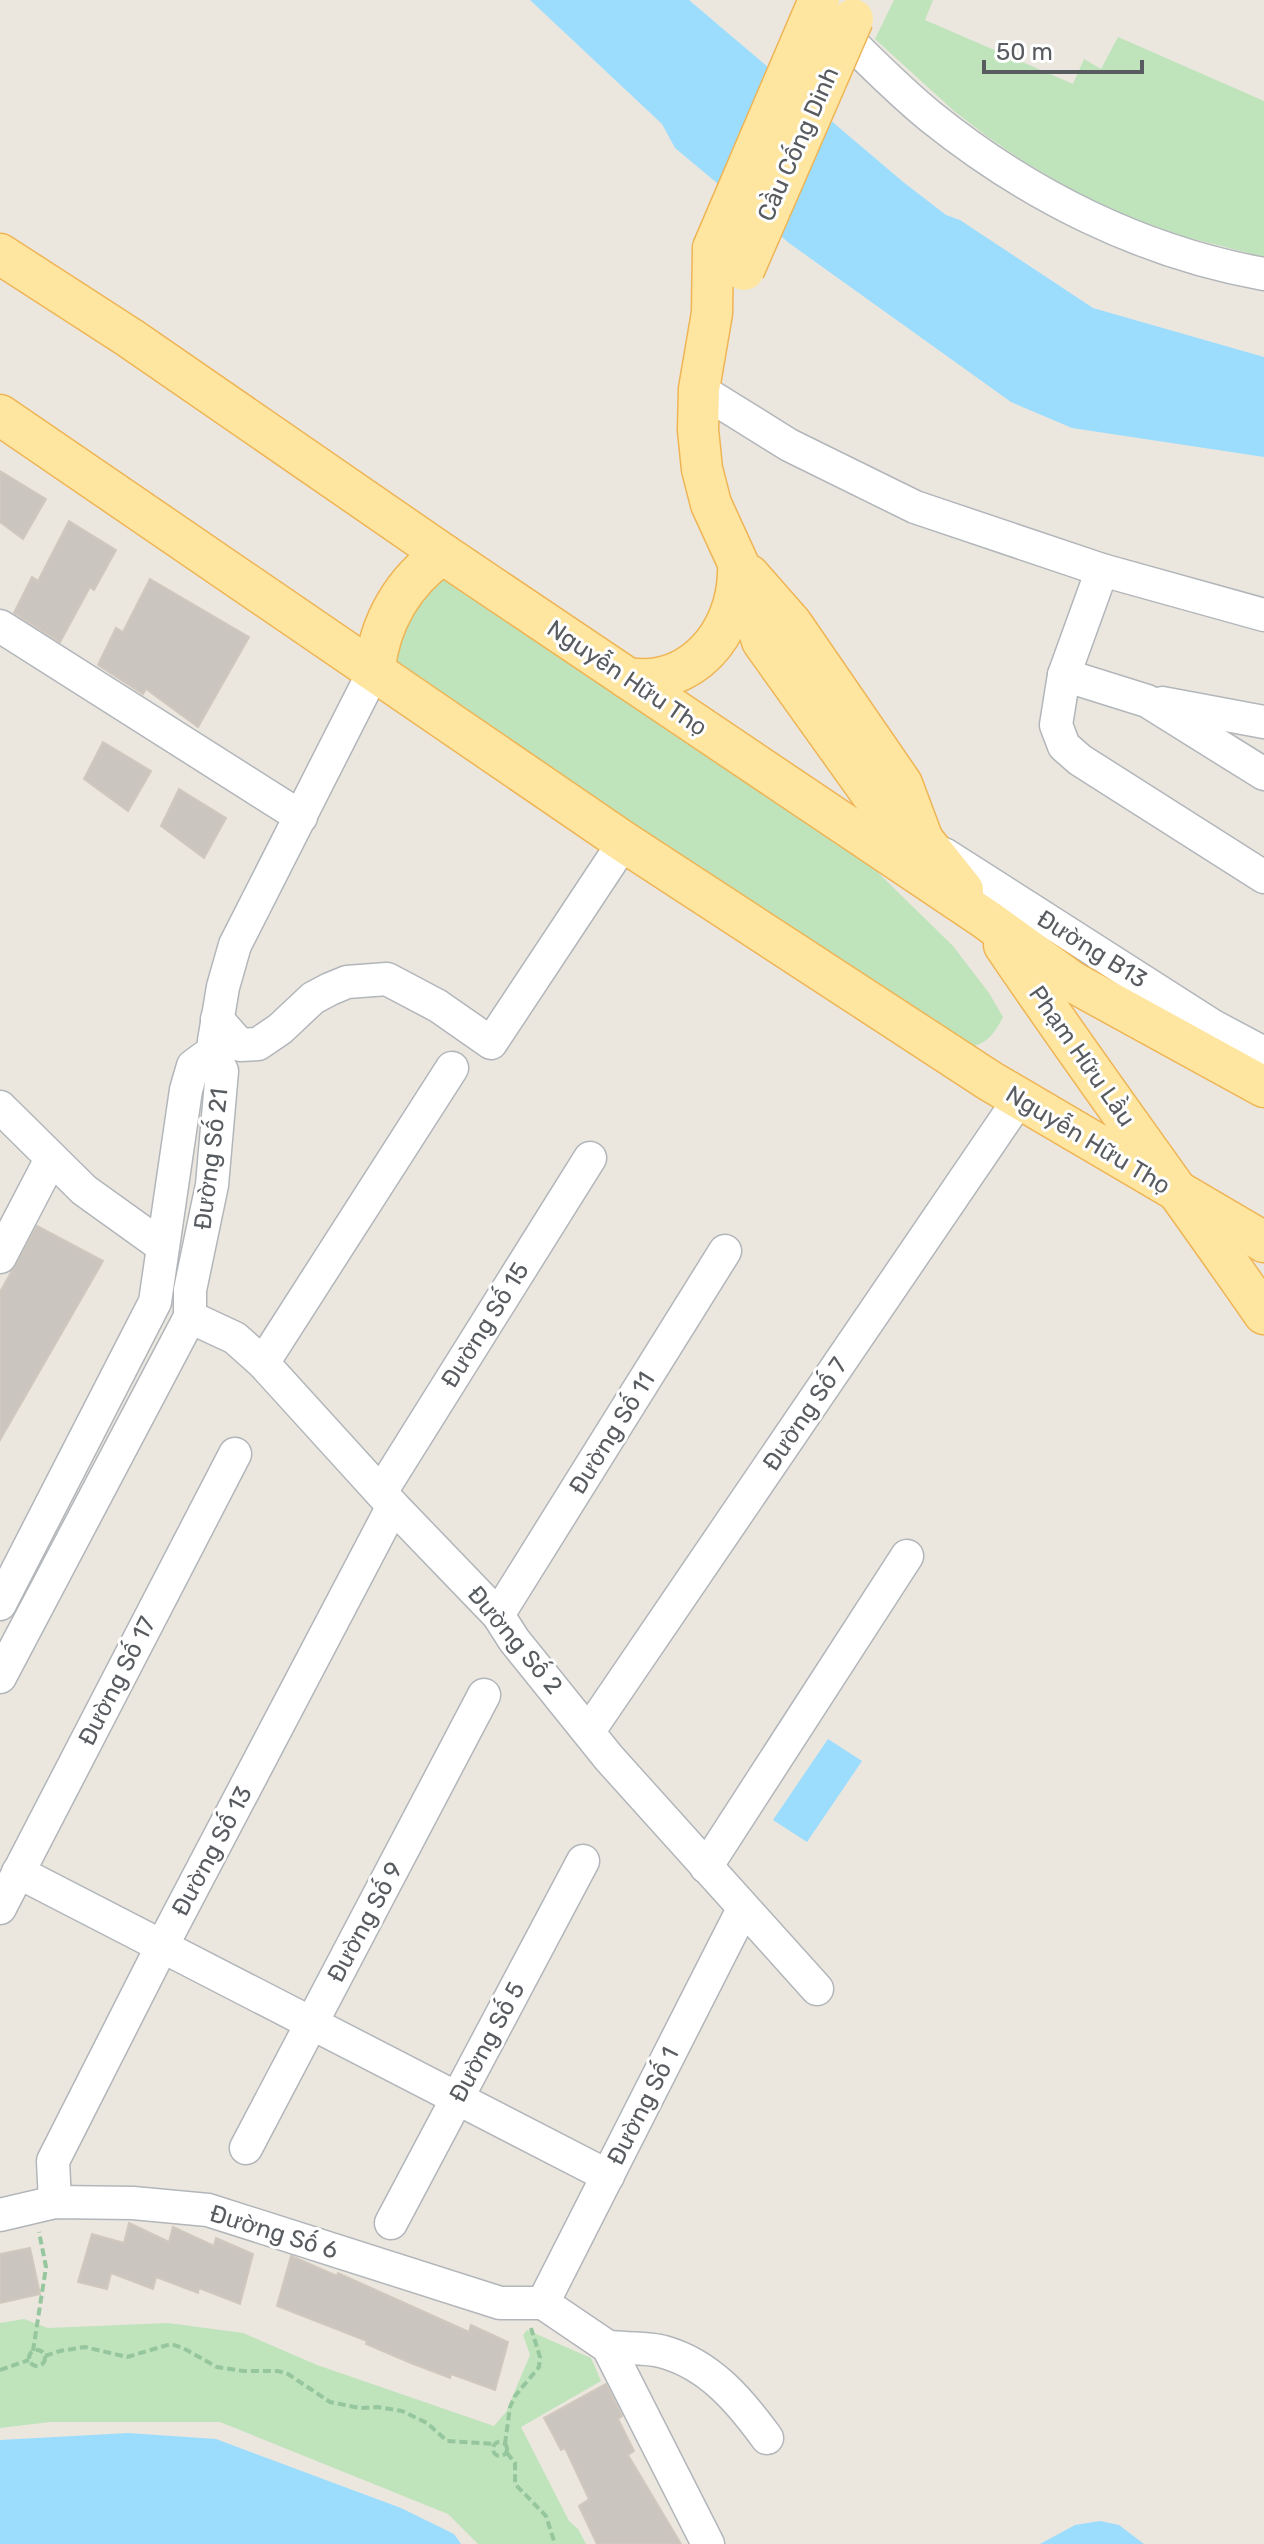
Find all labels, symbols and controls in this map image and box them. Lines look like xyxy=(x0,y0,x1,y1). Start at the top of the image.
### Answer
scale bar xyxy=(984,24,1142,74)
text: 50 m xyxy=(996,38,1053,66)
street label: Cầu Cống Dinh xyxy=(750,62,844,225)
street label: Nguyễn Hữu Thọ xyxy=(542,614,712,742)
street label: Đường B13 xyxy=(1032,904,1152,994)
street label: Phạm Hữu Lầu xyxy=(1023,979,1143,1132)
street label: Nguyễn Hữu Thọ xyxy=(1001,1080,1175,1200)
street label: Đường Số 21 xyxy=(186,1086,234,1231)
street label: Đường Số 15 xyxy=(434,1256,535,1393)
street label: Đường Số 7 xyxy=(755,1351,853,1476)
street label: Đường Số 11 xyxy=(562,1366,661,1499)
street label: Đường Số 2 xyxy=(462,1579,570,1700)
street label: Đường Số 17 xyxy=(71,1611,161,1750)
street label: Đường Số 13 xyxy=(164,1780,258,1921)
street label: Đường Số 9 xyxy=(320,1856,408,1987)
street label: Đường Số 5 xyxy=(442,1976,530,2107)
street label: Đường Số 1 xyxy=(600,2042,685,2169)
street label: Đường Số 6 xyxy=(207,2197,342,2265)

